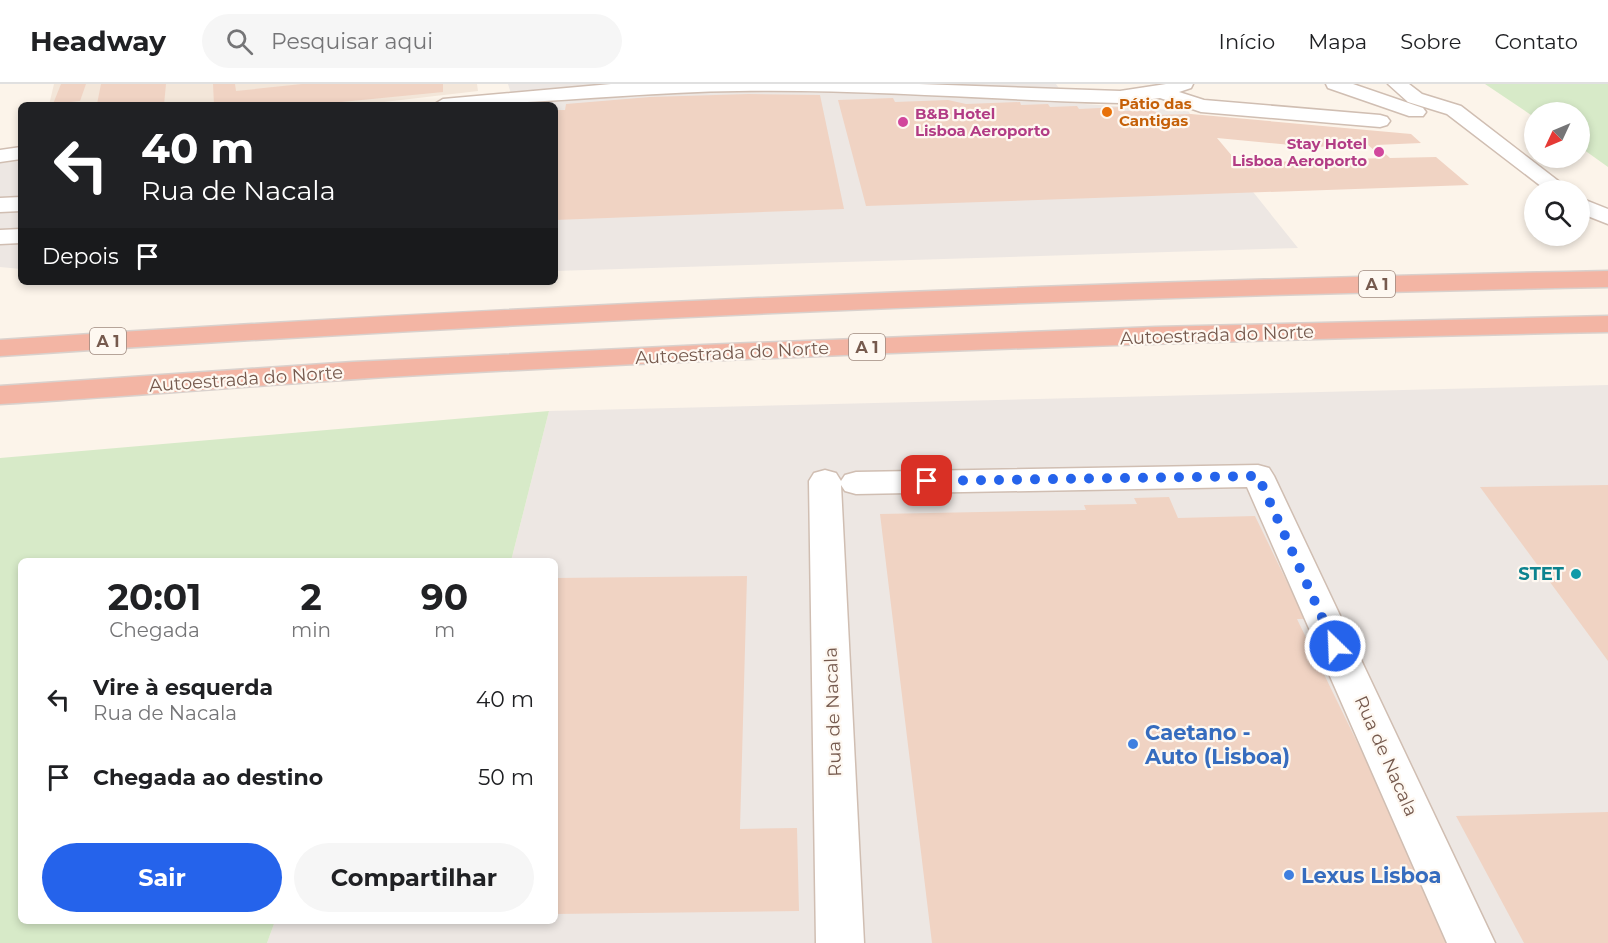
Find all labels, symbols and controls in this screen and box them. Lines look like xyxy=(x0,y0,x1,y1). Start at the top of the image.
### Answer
search box xyxy=(202,14,622,68)
text: Headway xyxy=(30,24,166,58)
icon: search xyxy=(223,25,256,58)
text: Pesquisar aqui xyxy=(271,28,433,55)
text: Início xyxy=(1219,29,1275,54)
text: Mapa xyxy=(1308,29,1367,54)
text: Sobre xyxy=(1400,29,1461,54)
text: Contato xyxy=(1494,29,1578,54)
place label: Pátio das Cantigas xyxy=(1119,94,1192,130)
north arrow xyxy=(1524,102,1590,168)
map controls xyxy=(1524,102,1590,246)
place label: B&B Hotel Lisboa Aeroporto xyxy=(915,104,1050,140)
marker: Pátio das Cantigas xyxy=(1100,105,1114,119)
marker: B&B Hotel Lisboa Aeroporto xyxy=(896,115,910,129)
text: 40 m xyxy=(141,122,254,174)
icon: left xyxy=(42,126,120,204)
place label: Stay Hotel Lisboa Aeroporto xyxy=(1232,134,1367,170)
marker: Stay Hotel Lisboa Aeroporto xyxy=(1372,145,1386,159)
text: Rua de Nacala xyxy=(141,174,336,207)
button: search xyxy=(1524,180,1590,246)
icon: arrive xyxy=(131,240,164,273)
text: Depois xyxy=(42,243,119,270)
road number: A 1 xyxy=(1359,271,1395,297)
street label: Autoestrada do Norte xyxy=(1120,321,1315,349)
road number: A 1 xyxy=(90,328,126,354)
road number: A 1 xyxy=(849,334,885,360)
street label: Autoestrada do Norte xyxy=(634,337,830,369)
street label: Autoestrada do Norte xyxy=(148,361,344,397)
pin xyxy=(901,455,952,506)
icon: arrive xyxy=(910,464,943,497)
place label: STET xyxy=(1518,563,1565,585)
marker: STET xyxy=(1569,567,1583,581)
text: 20:01 xyxy=(108,575,201,619)
text: 2 xyxy=(300,575,322,619)
text: 90 xyxy=(421,575,468,619)
position arrow xyxy=(1303,614,1367,678)
text: Chegada xyxy=(109,618,200,642)
text: min xyxy=(291,618,331,642)
text: m xyxy=(434,618,455,642)
street label: Rua de Nacala xyxy=(820,647,846,777)
text: Vire à esquerda xyxy=(93,674,273,701)
icon: left xyxy=(42,683,75,716)
text: 40 m xyxy=(476,686,534,713)
street label: Rua de Nacala xyxy=(1350,692,1422,820)
text: Rua de Nacala xyxy=(93,701,237,725)
place label: Caetano - Auto (Lisboa) xyxy=(1144,720,1290,769)
marker: Caetano - Auto (Lisboa) xyxy=(1126,737,1140,751)
icon: arrive xyxy=(42,761,75,794)
text: Chegada ao destino xyxy=(93,764,323,791)
text: 50 m xyxy=(478,764,534,791)
button: Sair xyxy=(42,843,282,912)
button: Compartilhar xyxy=(294,843,534,912)
place label: Lexus Lisboa xyxy=(1301,863,1442,888)
marker: Lexus Lisboa xyxy=(1282,868,1296,882)

